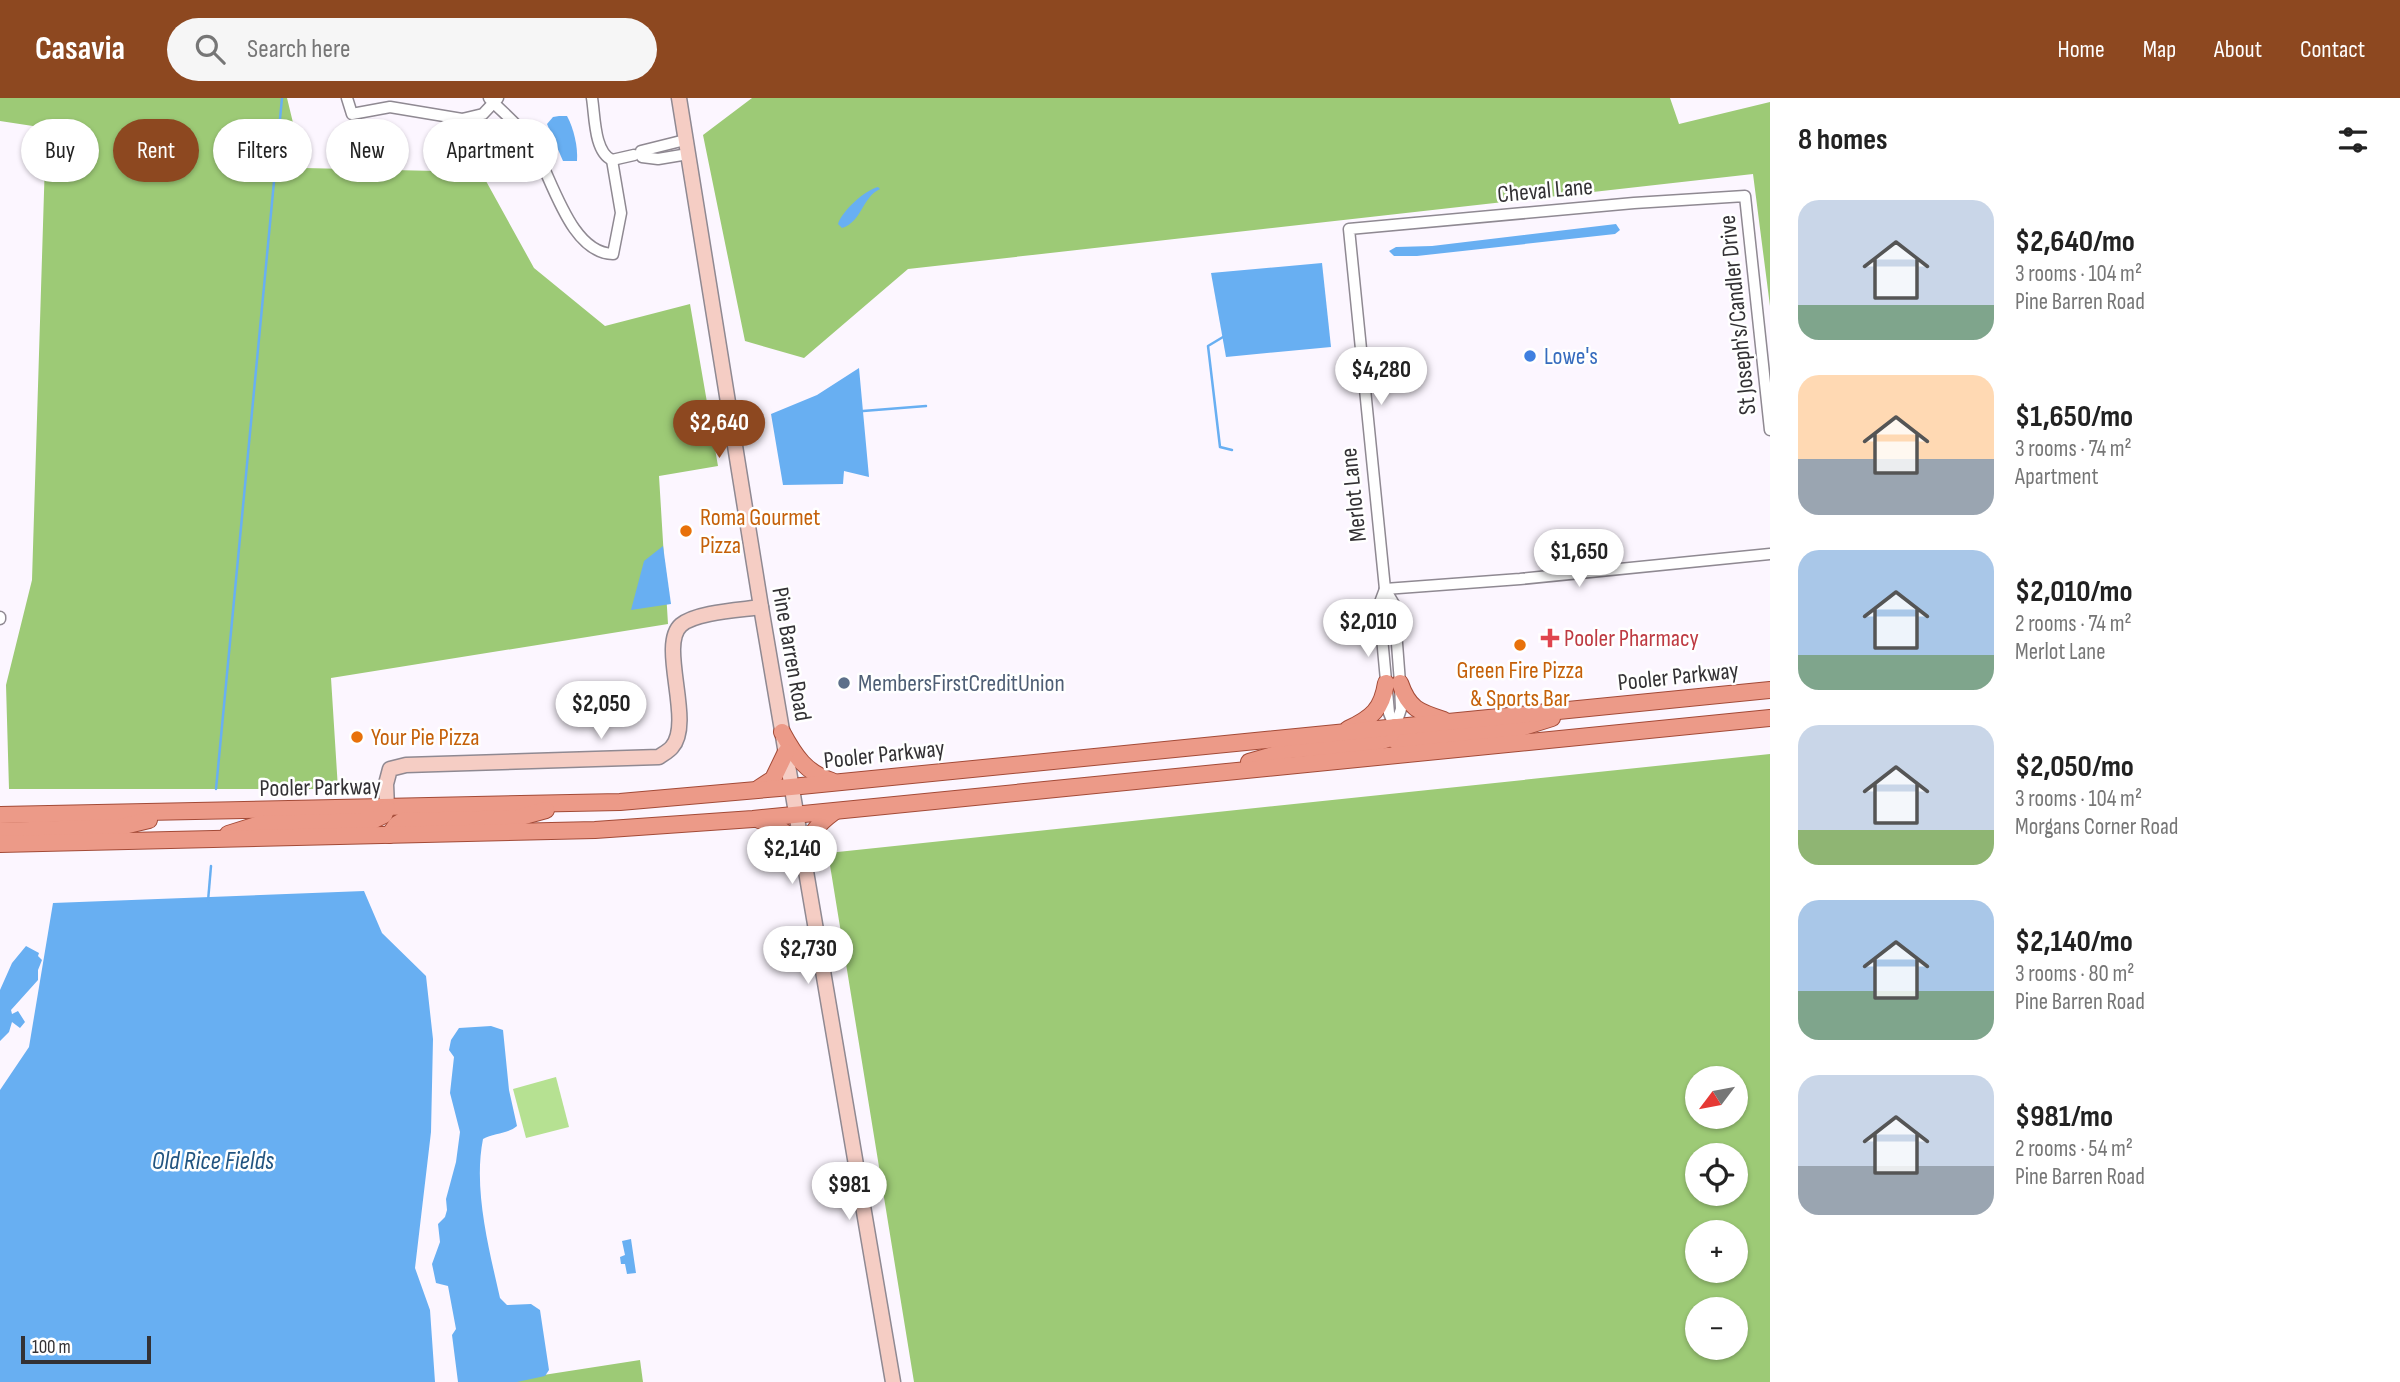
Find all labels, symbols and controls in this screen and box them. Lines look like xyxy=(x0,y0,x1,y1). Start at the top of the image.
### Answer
search box xyxy=(167,18,657,81)
text: Casavia xyxy=(35,29,125,69)
icon: search xyxy=(191,30,229,68)
text: Search here xyxy=(247,34,350,65)
text: Home xyxy=(2057,35,2105,64)
text: Map xyxy=(2143,35,2176,64)
text: About xyxy=(2214,35,2262,64)
text: Contact xyxy=(2300,35,2365,64)
chip: Buy xyxy=(21,119,99,182)
chip: Rent xyxy=(113,119,199,182)
chip: Filters xyxy=(213,119,312,182)
chip: New xyxy=(326,119,409,182)
chip: Apartment xyxy=(423,119,558,182)
icon: filters xyxy=(2334,121,2372,159)
text: 8 homes xyxy=(1798,122,1887,158)
street label: Cheval Lane xyxy=(1496,172,1594,209)
street label: St Joseph's/Candler Drive xyxy=(1713,214,1762,416)
text: $2,640/mo xyxy=(2015,224,2135,260)
icon: home xyxy=(1854,228,1938,312)
text: 3 rooms · 104 m² xyxy=(2015,260,2142,288)
text: Pine Barren Road xyxy=(2015,288,2145,316)
place label: Lowe's xyxy=(1544,342,1598,371)
pin: $4,280 xyxy=(1324,348,1438,407)
marker: Lowe's xyxy=(1522,348,1538,364)
text: $4,280 xyxy=(1351,356,1411,384)
text: $1,650/mo xyxy=(2015,399,2133,435)
pin: $2,640 xyxy=(662,400,776,460)
icon: home xyxy=(1854,403,1938,487)
text: $2,640 xyxy=(689,409,749,437)
text: 3 rooms · 74 m² xyxy=(2015,435,2132,463)
street label: Merlot Lane xyxy=(1334,446,1373,543)
text: Apartment xyxy=(2015,463,2099,491)
place label: Roma Gourmet Pizza xyxy=(700,503,820,560)
marker: Roma Gourmet Pizza xyxy=(678,523,694,539)
pin: $1,650 xyxy=(1522,530,1636,589)
text: $1,650 xyxy=(1550,538,1608,566)
text: $2,010/mo xyxy=(2015,574,2132,610)
icon: home xyxy=(1854,578,1938,662)
street label: Pine Barren Road xyxy=(765,585,818,723)
pin: $2,010 xyxy=(1311,600,1425,659)
text: $2,010 xyxy=(1339,608,1397,636)
text: 2 rooms · 74 m² xyxy=(2015,610,2132,638)
place label: Pooler Pharmacy xyxy=(1564,624,1699,653)
marker: Pooler Pharmacy xyxy=(1542,630,1558,646)
marker: Green Fire Pizza & Sports Bar xyxy=(1512,637,1528,653)
text: Merlot Lane xyxy=(2015,638,2105,666)
place label: Green Fire Pizza & Sports Bar xyxy=(1457,656,1583,713)
street label: Pooler Parkway xyxy=(1616,656,1740,697)
place label: MembersFirstCreditUnion xyxy=(858,669,1065,698)
marker: MembersFirstCreditUnion xyxy=(836,675,852,691)
pin: $2,050 xyxy=(544,682,658,741)
text: $2,050 xyxy=(572,690,630,718)
place label: Your Pie Pizza xyxy=(371,723,480,752)
marker: Your Pie Pizza xyxy=(349,729,365,745)
street label: Pooler Parkway xyxy=(822,734,946,775)
text: $2,050/mo xyxy=(2015,749,2134,785)
icon: home xyxy=(1854,753,1938,837)
street label: Pooler Parkway xyxy=(259,772,381,803)
text: 3 rooms · 104 m² xyxy=(2015,785,2142,813)
text: Morgans Corner Road xyxy=(2015,813,2178,841)
pin: $2,140 xyxy=(735,826,849,886)
text: $2,140 xyxy=(763,835,821,863)
text: $2,140/mo xyxy=(2015,924,2133,960)
pin: $2,730 xyxy=(751,926,865,986)
icon: home xyxy=(1854,928,1938,1012)
text: $2,730 xyxy=(779,935,837,963)
text: 3 rooms · 80 m² xyxy=(2015,960,2134,988)
text: Pine Barren Road xyxy=(2015,988,2145,1016)
north arrow xyxy=(1685,1066,1748,1129)
map controls xyxy=(1685,1066,1748,1360)
text: $981/mo xyxy=(2015,1099,2113,1135)
icon: home xyxy=(1854,1103,1938,1187)
text: 2 rooms · 54 m² xyxy=(2015,1135,2133,1163)
button: locate xyxy=(1685,1143,1748,1206)
water label: Old Rice Fields xyxy=(152,1146,274,1177)
pin: $981 xyxy=(808,1162,890,1222)
text: Pine Barren Road xyxy=(2015,1163,2145,1191)
text: $981 xyxy=(828,1171,870,1199)
button: + xyxy=(1685,1220,1748,1283)
button: − xyxy=(1685,1297,1748,1360)
scale bar xyxy=(21,1333,150,1365)
text: 100 m xyxy=(32,1336,71,1359)

